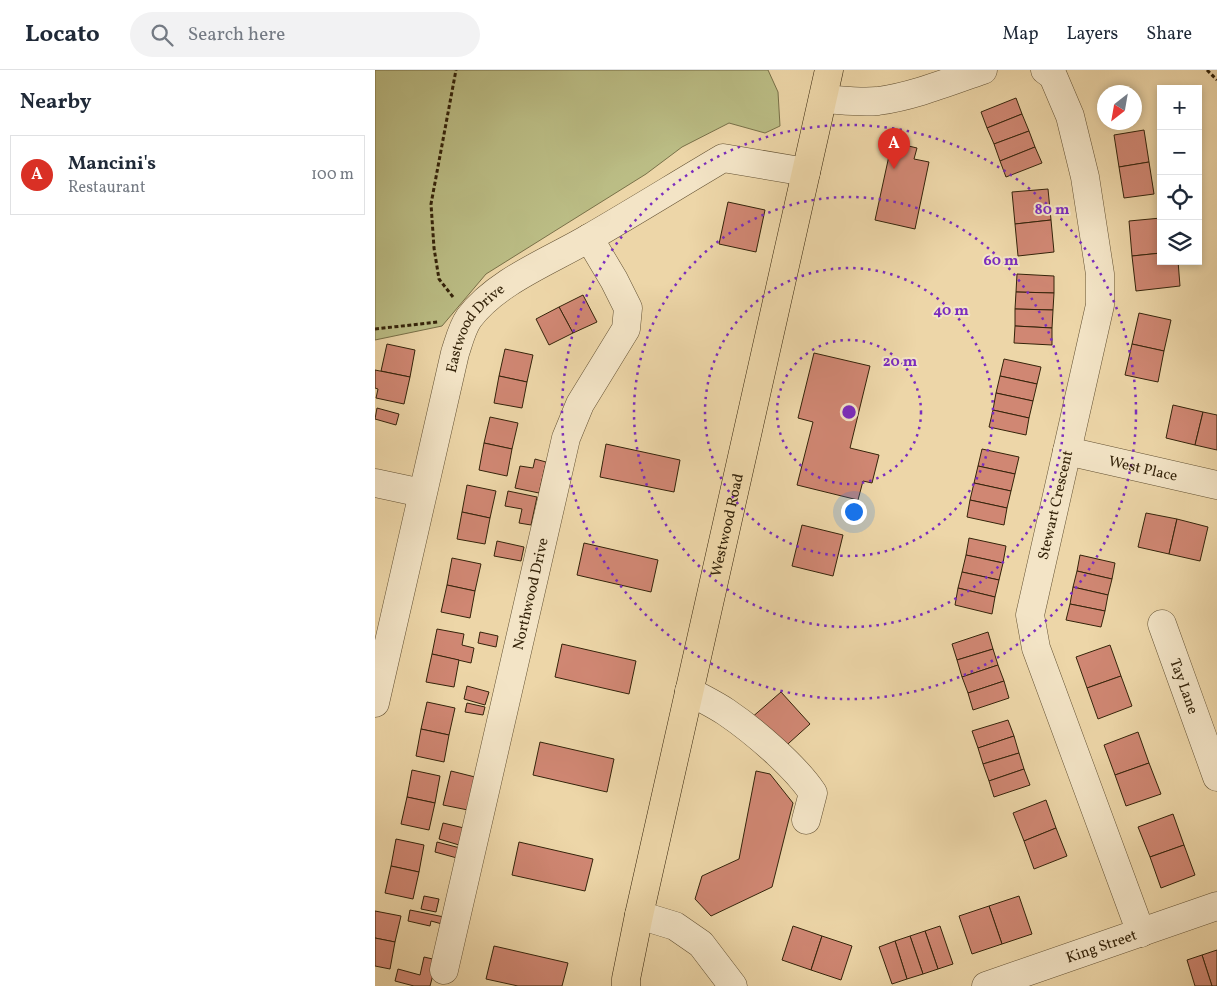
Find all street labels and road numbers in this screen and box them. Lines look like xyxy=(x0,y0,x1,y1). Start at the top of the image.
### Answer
street label: Eastwood Drive xyxy=(442,280,510,375)
street label: Stewart Crescent xyxy=(1034,449,1079,562)
street label: West Place xyxy=(1106,452,1179,488)
street label: Westwood Road xyxy=(706,472,750,579)
street label: Northwood Drive xyxy=(509,536,555,652)
street label: Tay Lane xyxy=(1163,656,1203,717)
street label: King Street xyxy=(1064,926,1140,969)

